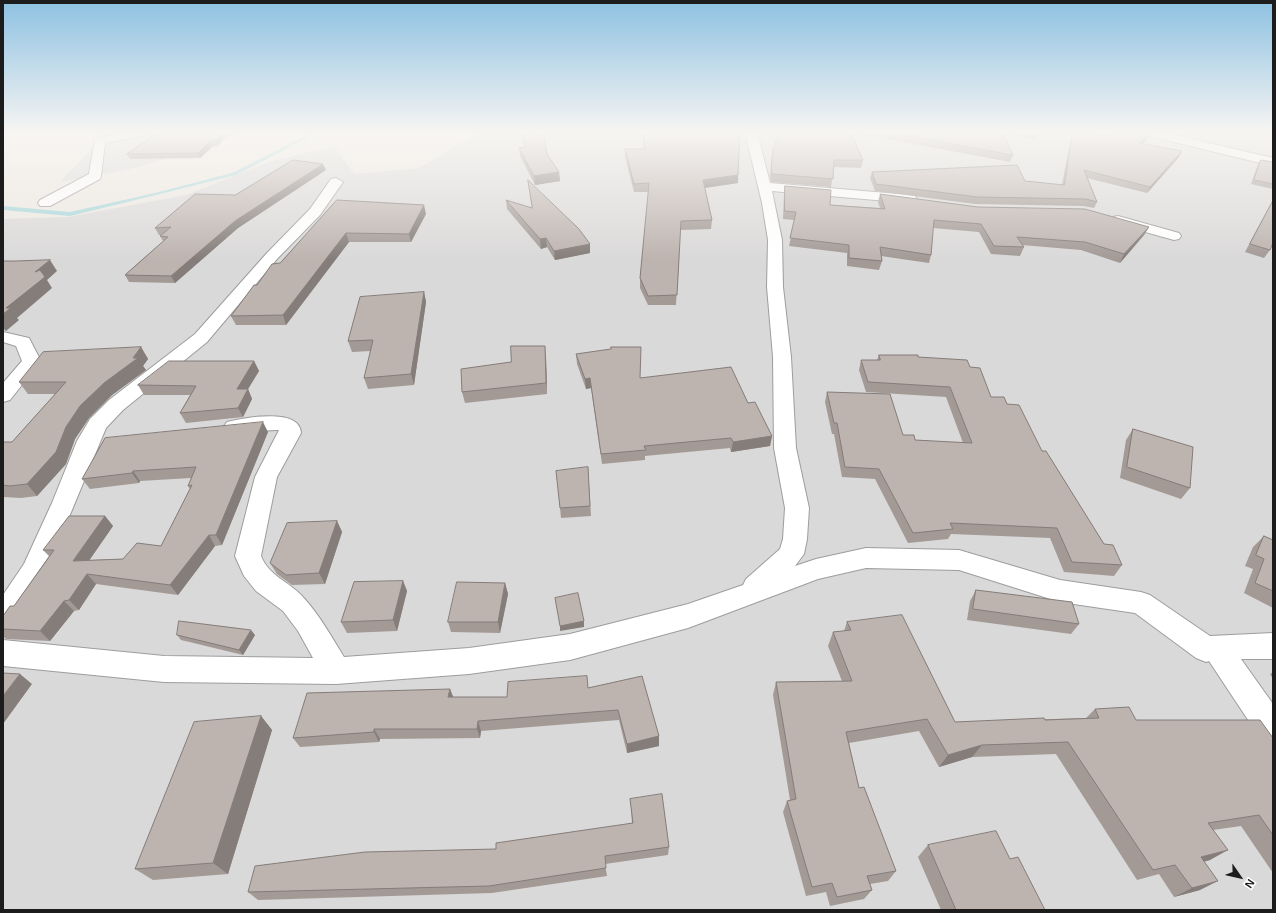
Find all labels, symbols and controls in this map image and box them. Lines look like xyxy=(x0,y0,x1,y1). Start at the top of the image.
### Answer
north arrow xyxy=(1220,857,1260,897)
text: N xyxy=(1243,877,1257,890)

